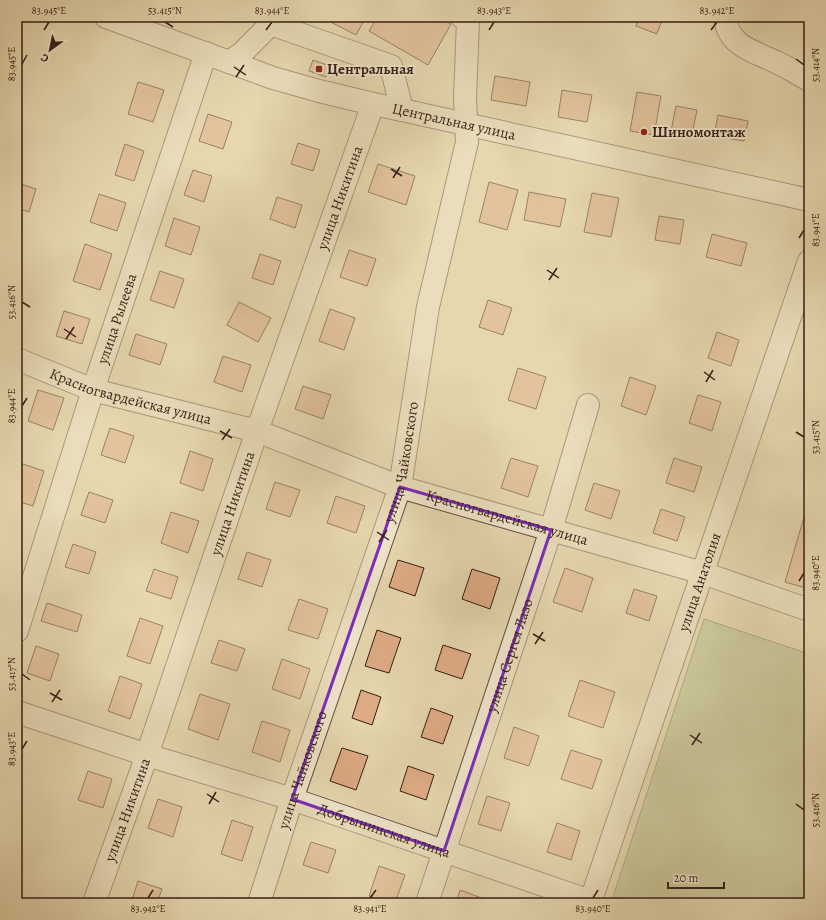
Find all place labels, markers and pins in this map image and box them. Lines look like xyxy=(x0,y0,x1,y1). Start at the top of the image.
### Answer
place label: Центральная xyxy=(327,59,414,79)
marker: Центральная xyxy=(314,64,324,74)
place label: Шиномонтаж xyxy=(652,122,746,142)
marker: Шиномонтаж xyxy=(639,127,649,137)

